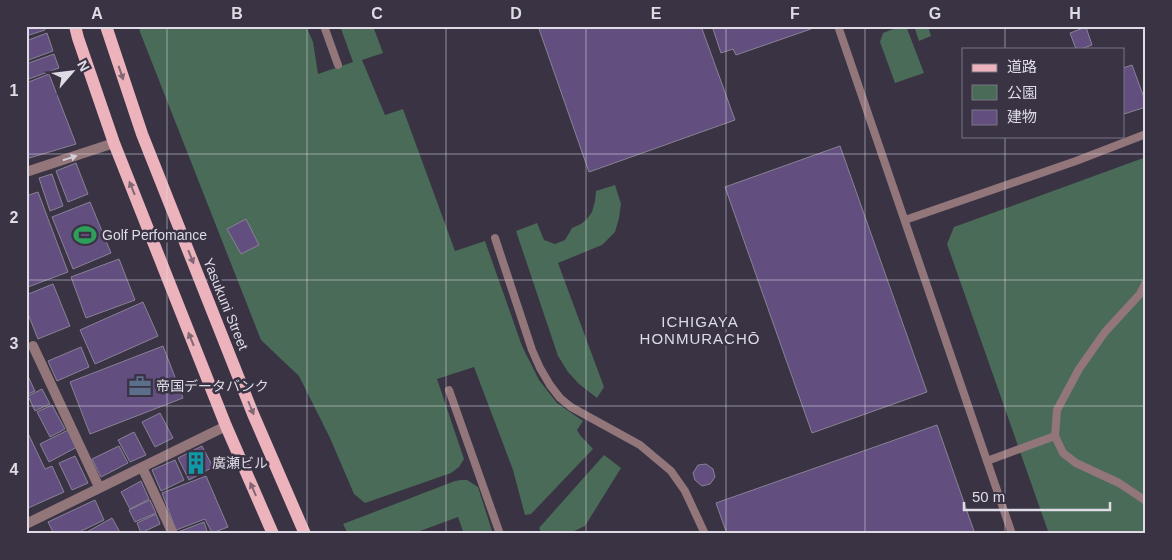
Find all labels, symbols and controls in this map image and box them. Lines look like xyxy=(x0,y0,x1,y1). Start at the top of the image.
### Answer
text: A xyxy=(91,5,103,22)
text: B xyxy=(231,5,243,22)
text: C xyxy=(371,5,383,22)
text: D xyxy=(510,5,522,22)
text: E xyxy=(651,5,662,22)
text: F xyxy=(790,5,800,22)
text: G xyxy=(929,5,941,22)
text: H xyxy=(1069,5,1081,22)
north arrow xyxy=(48,48,98,98)
legend xyxy=(962,48,1124,138)
text: N xyxy=(74,58,93,74)
text: 道路 xyxy=(1007,58,1037,75)
one-way arrow xyxy=(118,65,125,80)
text: 1 xyxy=(10,82,19,99)
text: 公園 xyxy=(1007,84,1037,101)
text: 建物 xyxy=(1007,108,1037,125)
one-way arrow xyxy=(63,153,78,161)
one-way arrow xyxy=(127,181,135,195)
text: 2 xyxy=(10,209,19,226)
sports icon: Golf Perfomance xyxy=(72,222,98,248)
place label: Golf Perfomance xyxy=(102,227,207,243)
one-way arrow xyxy=(187,250,195,265)
street label: Yasukuni Street xyxy=(200,256,252,352)
district label: ICHIGAYA HONMURACHŌ xyxy=(640,313,760,347)
one-way arrow xyxy=(187,331,195,346)
text: 3 xyxy=(10,335,19,352)
office icon: 帝国データバンク xyxy=(127,373,153,399)
place label: 帝国データバンク xyxy=(156,378,269,394)
one-way arrow xyxy=(247,401,255,416)
building icon: 廣瀬ビル xyxy=(183,450,209,476)
place label: 廣瀬ビル xyxy=(212,455,268,471)
text: 4 xyxy=(10,461,19,478)
scale bar xyxy=(964,480,1111,512)
one-way arrow xyxy=(249,482,257,496)
text: 50 m xyxy=(972,488,1005,505)

